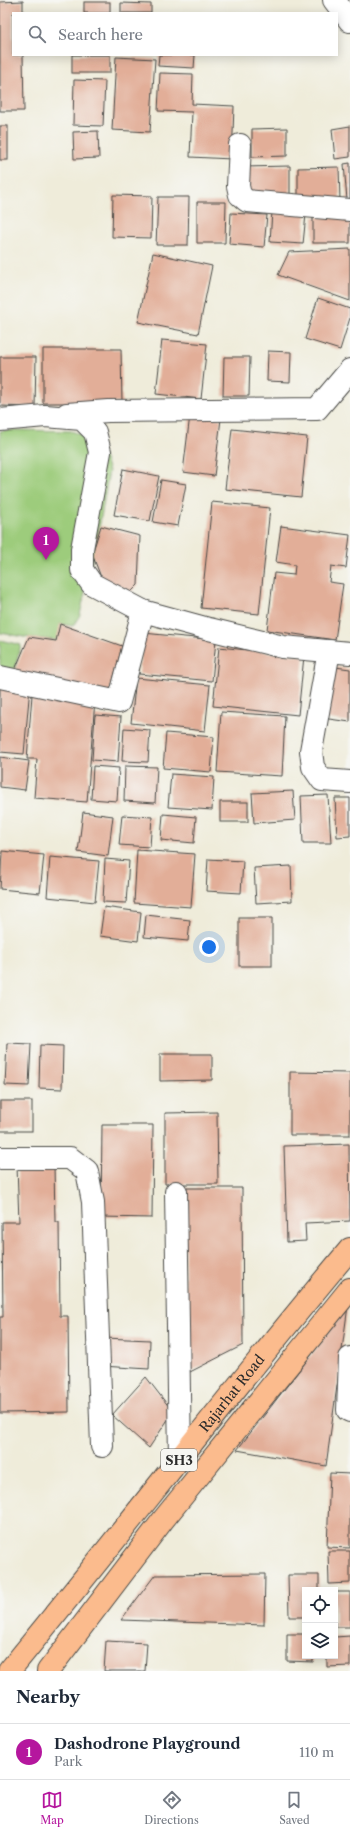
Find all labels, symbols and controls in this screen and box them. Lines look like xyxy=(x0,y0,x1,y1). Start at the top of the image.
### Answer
search box xyxy=(12,12,338,56)
icon: search xyxy=(26,23,48,45)
text: Search here xyxy=(58,25,143,44)
pin: 1 xyxy=(33,527,59,560)
your location xyxy=(199,937,219,957)
street label: Rajarhat Road xyxy=(195,1351,269,1436)
road number: SH3 xyxy=(161,1449,197,1471)
map controls xyxy=(302,1587,338,1659)
button: locate xyxy=(302,1587,338,1623)
button: layers xyxy=(302,1623,338,1659)
text: Nearby xyxy=(16,1687,80,1707)
text: Dashodrone Playground xyxy=(54,1734,241,1753)
text: 1 xyxy=(26,1744,32,1760)
text: 110 m xyxy=(299,1744,334,1760)
text: Park xyxy=(54,1753,82,1769)
tab: Map xyxy=(40,1789,64,1827)
tab: Directions xyxy=(144,1789,199,1827)
tab: Saved xyxy=(279,1789,310,1827)

